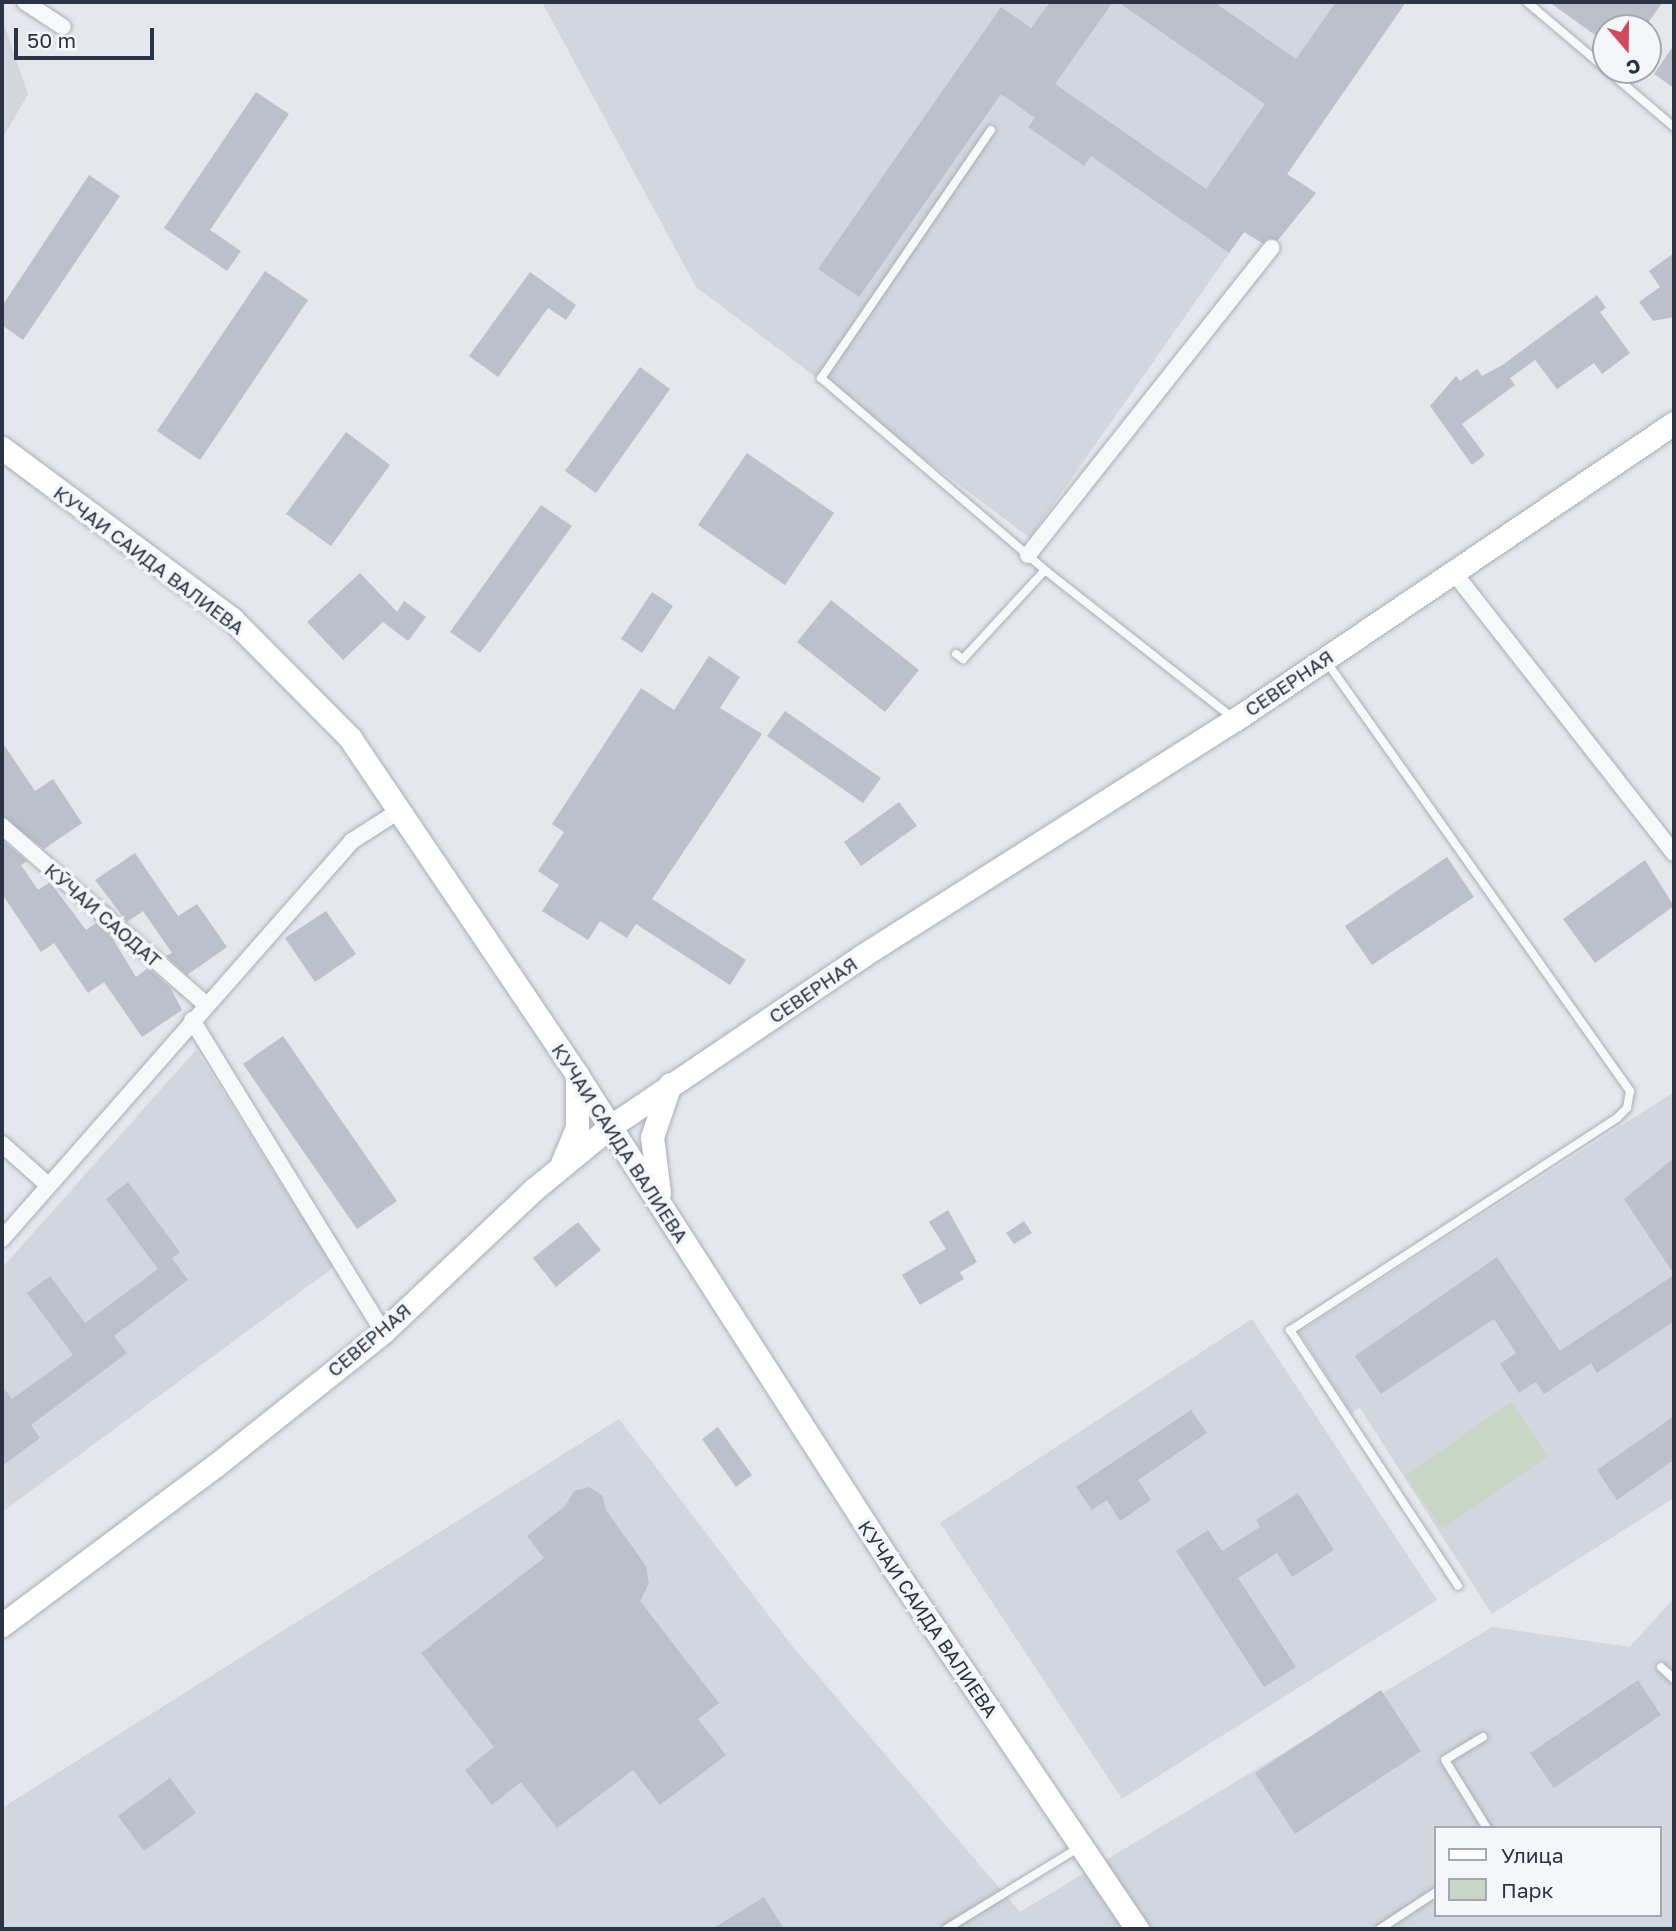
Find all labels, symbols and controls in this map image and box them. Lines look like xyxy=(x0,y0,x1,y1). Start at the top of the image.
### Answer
scale bar xyxy=(18,14,158,58)
north arrow xyxy=(1592,14,1662,84)
text: 50 m xyxy=(27,27,76,53)
text: С xyxy=(1623,54,1644,80)
street label: КУЧАИ САИДА ВАЛИЕВА xyxy=(49,481,249,639)
street label: СЕВЕРНАЯ xyxy=(1241,645,1337,721)
street label: КӮЧАИ САОДАТ xyxy=(40,858,166,972)
street label: СЕВЕРНАЯ xyxy=(765,952,861,1028)
street label: КУЧАИ САИДА ВАЛИЕВА xyxy=(547,1039,693,1247)
street label: СЕВЕРНАЯ xyxy=(323,1299,415,1381)
street label: КУЧАИ САИДА ВАЛИЕВА xyxy=(853,1516,1003,1722)
legend xyxy=(1434,1826,1662,1917)
text: Улица xyxy=(1501,1842,1564,1868)
text: Парк xyxy=(1501,1877,1554,1903)

